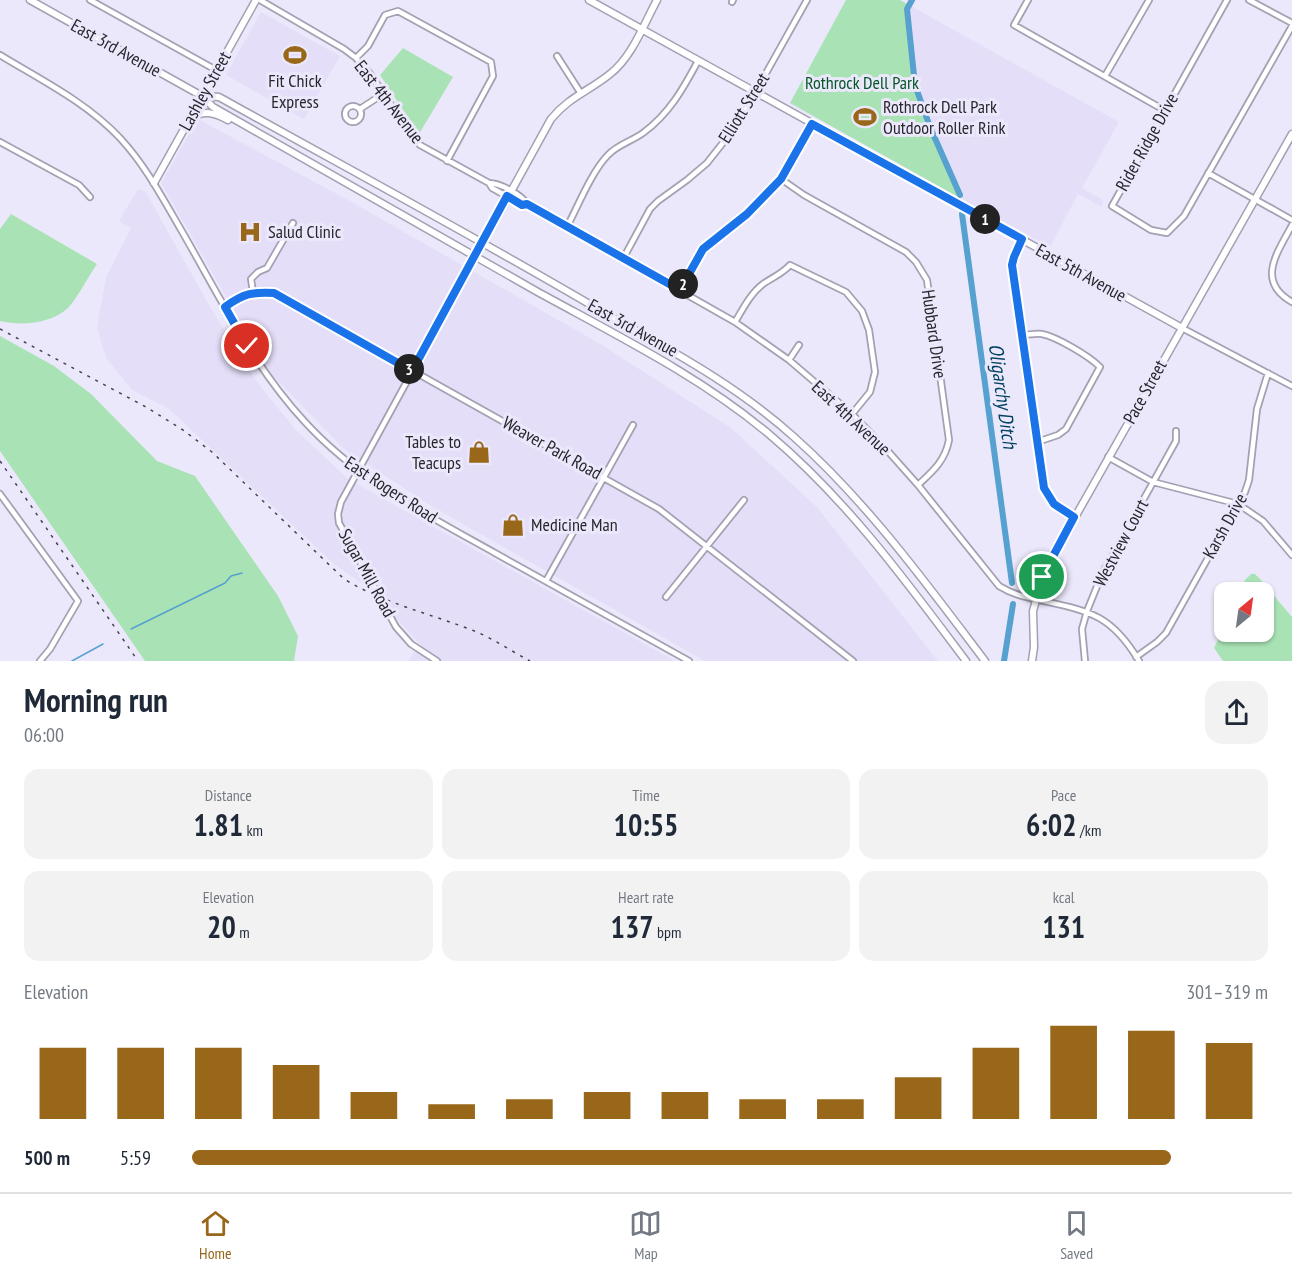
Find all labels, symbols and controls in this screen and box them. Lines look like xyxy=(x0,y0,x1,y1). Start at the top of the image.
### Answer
street label: East 3rd Avenue xyxy=(67,13,165,82)
sports icon: Fit Chick Express xyxy=(282,42,308,68)
street label: Lashley Street xyxy=(173,47,236,134)
street label: East 4th Avenue xyxy=(350,55,429,148)
street label: Elliott Street xyxy=(713,68,774,147)
place label: Fit Chick Express xyxy=(268,69,322,113)
park label: Rothrock Dell Park xyxy=(805,71,919,94)
street label: Rider Ridge Drive xyxy=(1110,89,1183,195)
place label: Rothrock Dell Park Outdoor Roller Rink xyxy=(883,95,1005,139)
sports icon: Rothrock Dell Park Outdoor Roller Rink xyxy=(852,104,878,130)
pin: 1 xyxy=(970,204,1000,234)
text: 1 xyxy=(981,209,989,229)
hospital icon: Salud Clinic xyxy=(237,219,263,245)
place label: Salud Clinic xyxy=(268,220,342,243)
street label: East 5th Avenue xyxy=(1032,238,1130,307)
pin: 2 xyxy=(668,269,698,299)
text: 2 xyxy=(679,274,687,294)
street label: Hubbard Drive xyxy=(917,288,952,380)
street label: East 3rd Avenue xyxy=(584,293,682,362)
pin xyxy=(221,320,272,371)
icon: check xyxy=(230,329,263,362)
water label: Oligarchy Ditch xyxy=(983,342,1023,451)
pin: 3 xyxy=(394,354,424,384)
street label: Pace Street xyxy=(1118,356,1171,428)
text: 3 xyxy=(405,359,413,379)
street label: East 4th Avenue xyxy=(807,375,896,460)
street label: Weaver Park Road xyxy=(499,411,606,484)
place label: Tables to Teacups xyxy=(405,430,461,474)
shop icon: Tables to Teacups xyxy=(466,439,492,465)
street label: East Rogers Road xyxy=(340,451,442,528)
street label: Karsh Drive xyxy=(1197,489,1252,562)
street label: Westview Court xyxy=(1088,495,1153,590)
shop icon: Medicine Man xyxy=(500,512,526,538)
place label: Medicine Man xyxy=(531,513,618,536)
street label: Sugar Mill Road xyxy=(334,525,401,621)
pin xyxy=(1016,551,1067,602)
icon: arrive xyxy=(1025,560,1058,593)
north arrow xyxy=(1214,582,1274,642)
map controls xyxy=(1214,582,1274,642)
text: Morning run xyxy=(24,678,168,721)
button: share xyxy=(1205,681,1268,744)
text: 06:00 xyxy=(24,722,64,748)
text: Distance xyxy=(205,785,252,805)
text: Time xyxy=(632,785,660,805)
text: Pace xyxy=(1051,785,1076,805)
text: 1.81 xyxy=(194,805,243,844)
text: 10:55 xyxy=(614,805,678,844)
text: 6:02 xyxy=(1026,805,1077,844)
text: km xyxy=(243,820,263,840)
text: /km xyxy=(1077,820,1101,840)
text: Elevation xyxy=(203,887,254,907)
text: Heart rate xyxy=(618,887,674,907)
text: kcal xyxy=(1053,887,1075,907)
text: 20 xyxy=(207,907,236,946)
text: 137 xyxy=(611,907,654,946)
text: 131 xyxy=(1042,907,1085,946)
text: m xyxy=(236,922,250,942)
text: bpm xyxy=(654,922,681,942)
text: Elevation xyxy=(24,979,88,1005)
text: 301–319 m xyxy=(1186,979,1268,1005)
text: 500 m xyxy=(24,1145,70,1171)
text: 5:59 xyxy=(120,1145,151,1171)
tab: Home xyxy=(199,1207,232,1263)
tab: Map xyxy=(629,1207,662,1263)
tab: Saved xyxy=(1060,1207,1093,1263)

